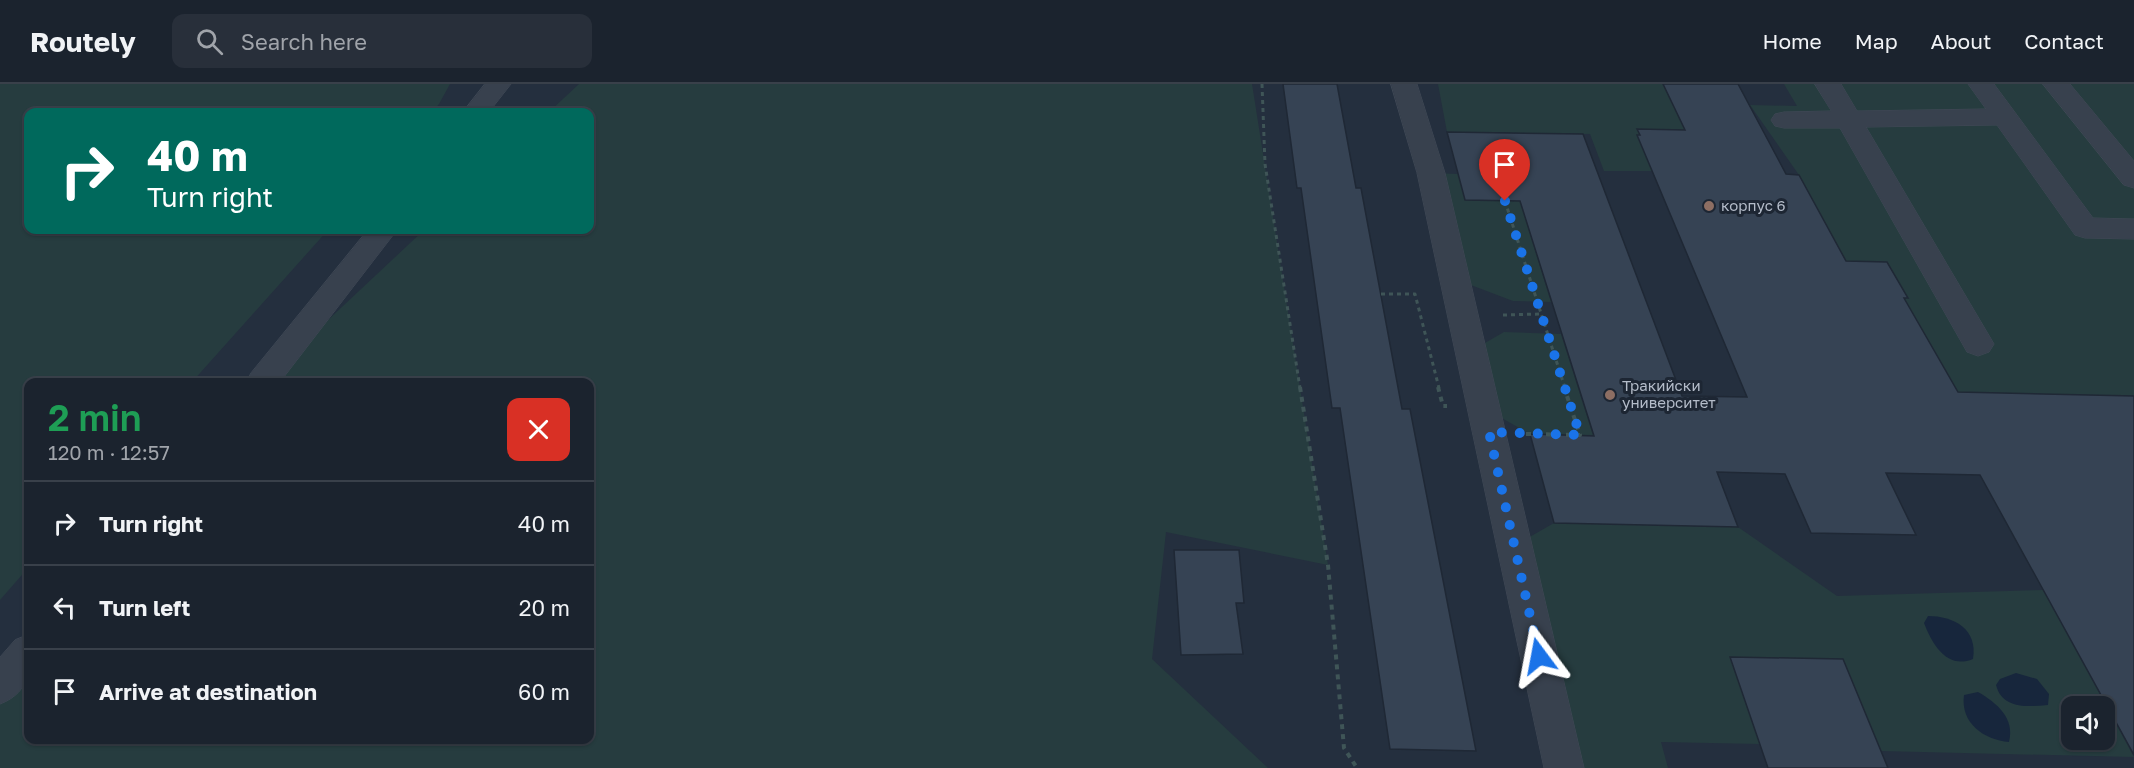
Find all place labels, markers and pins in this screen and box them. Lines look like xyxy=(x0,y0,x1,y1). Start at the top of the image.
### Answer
pin xyxy=(1479,139,1530,201)
place label: корпус 6 xyxy=(1721,196,1786,214)
marker: корпус 6 xyxy=(1702,199,1716,213)
place label: Тракийски университет xyxy=(1622,376,1716,411)
marker: Тракийски университет xyxy=(1603,388,1617,402)

